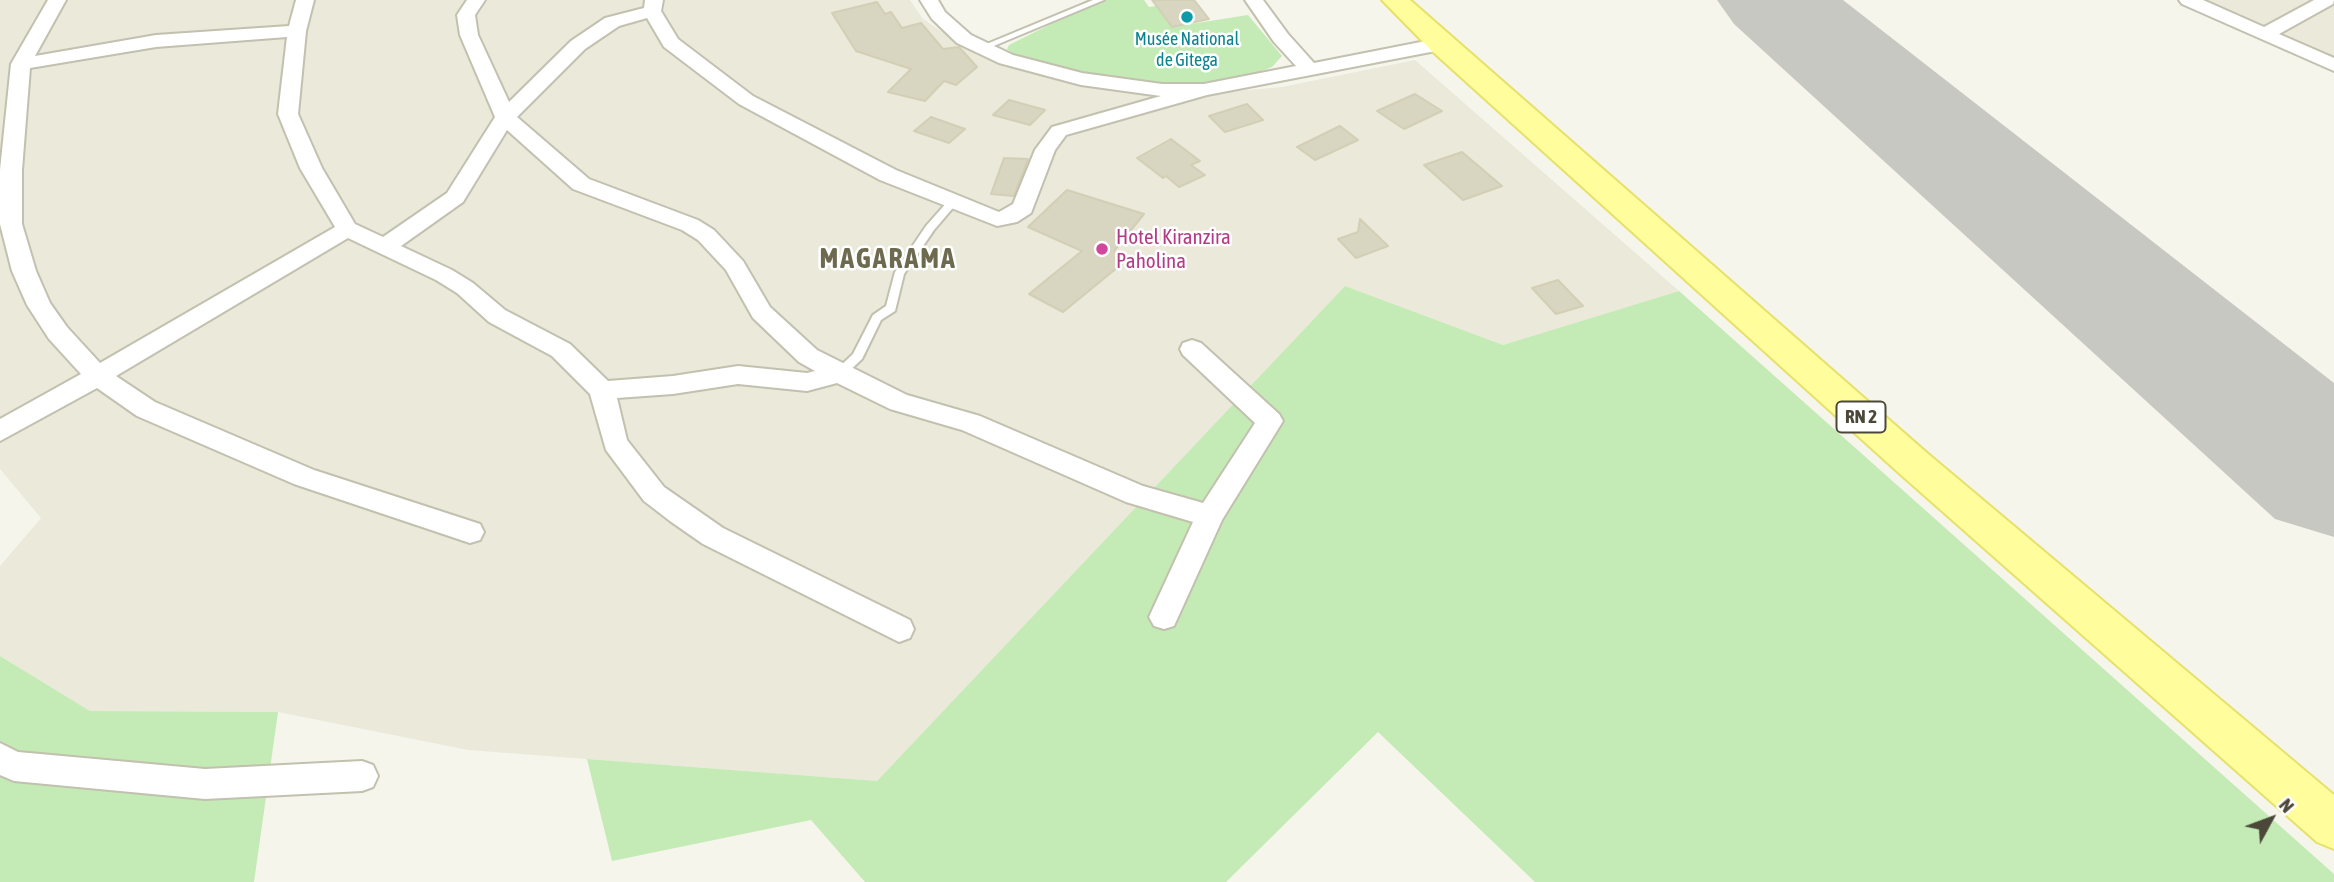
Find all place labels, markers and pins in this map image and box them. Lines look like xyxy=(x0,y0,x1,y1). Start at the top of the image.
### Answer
marker: Musée National de Gitega xyxy=(1179,9,1195,25)
place label: Musée National de Gitega xyxy=(1135,28,1239,70)
place label: Hotel Kiranzira Paholina xyxy=(1116,224,1231,274)
marker: Hotel Kiranzira Paholina xyxy=(1094,241,1110,257)

